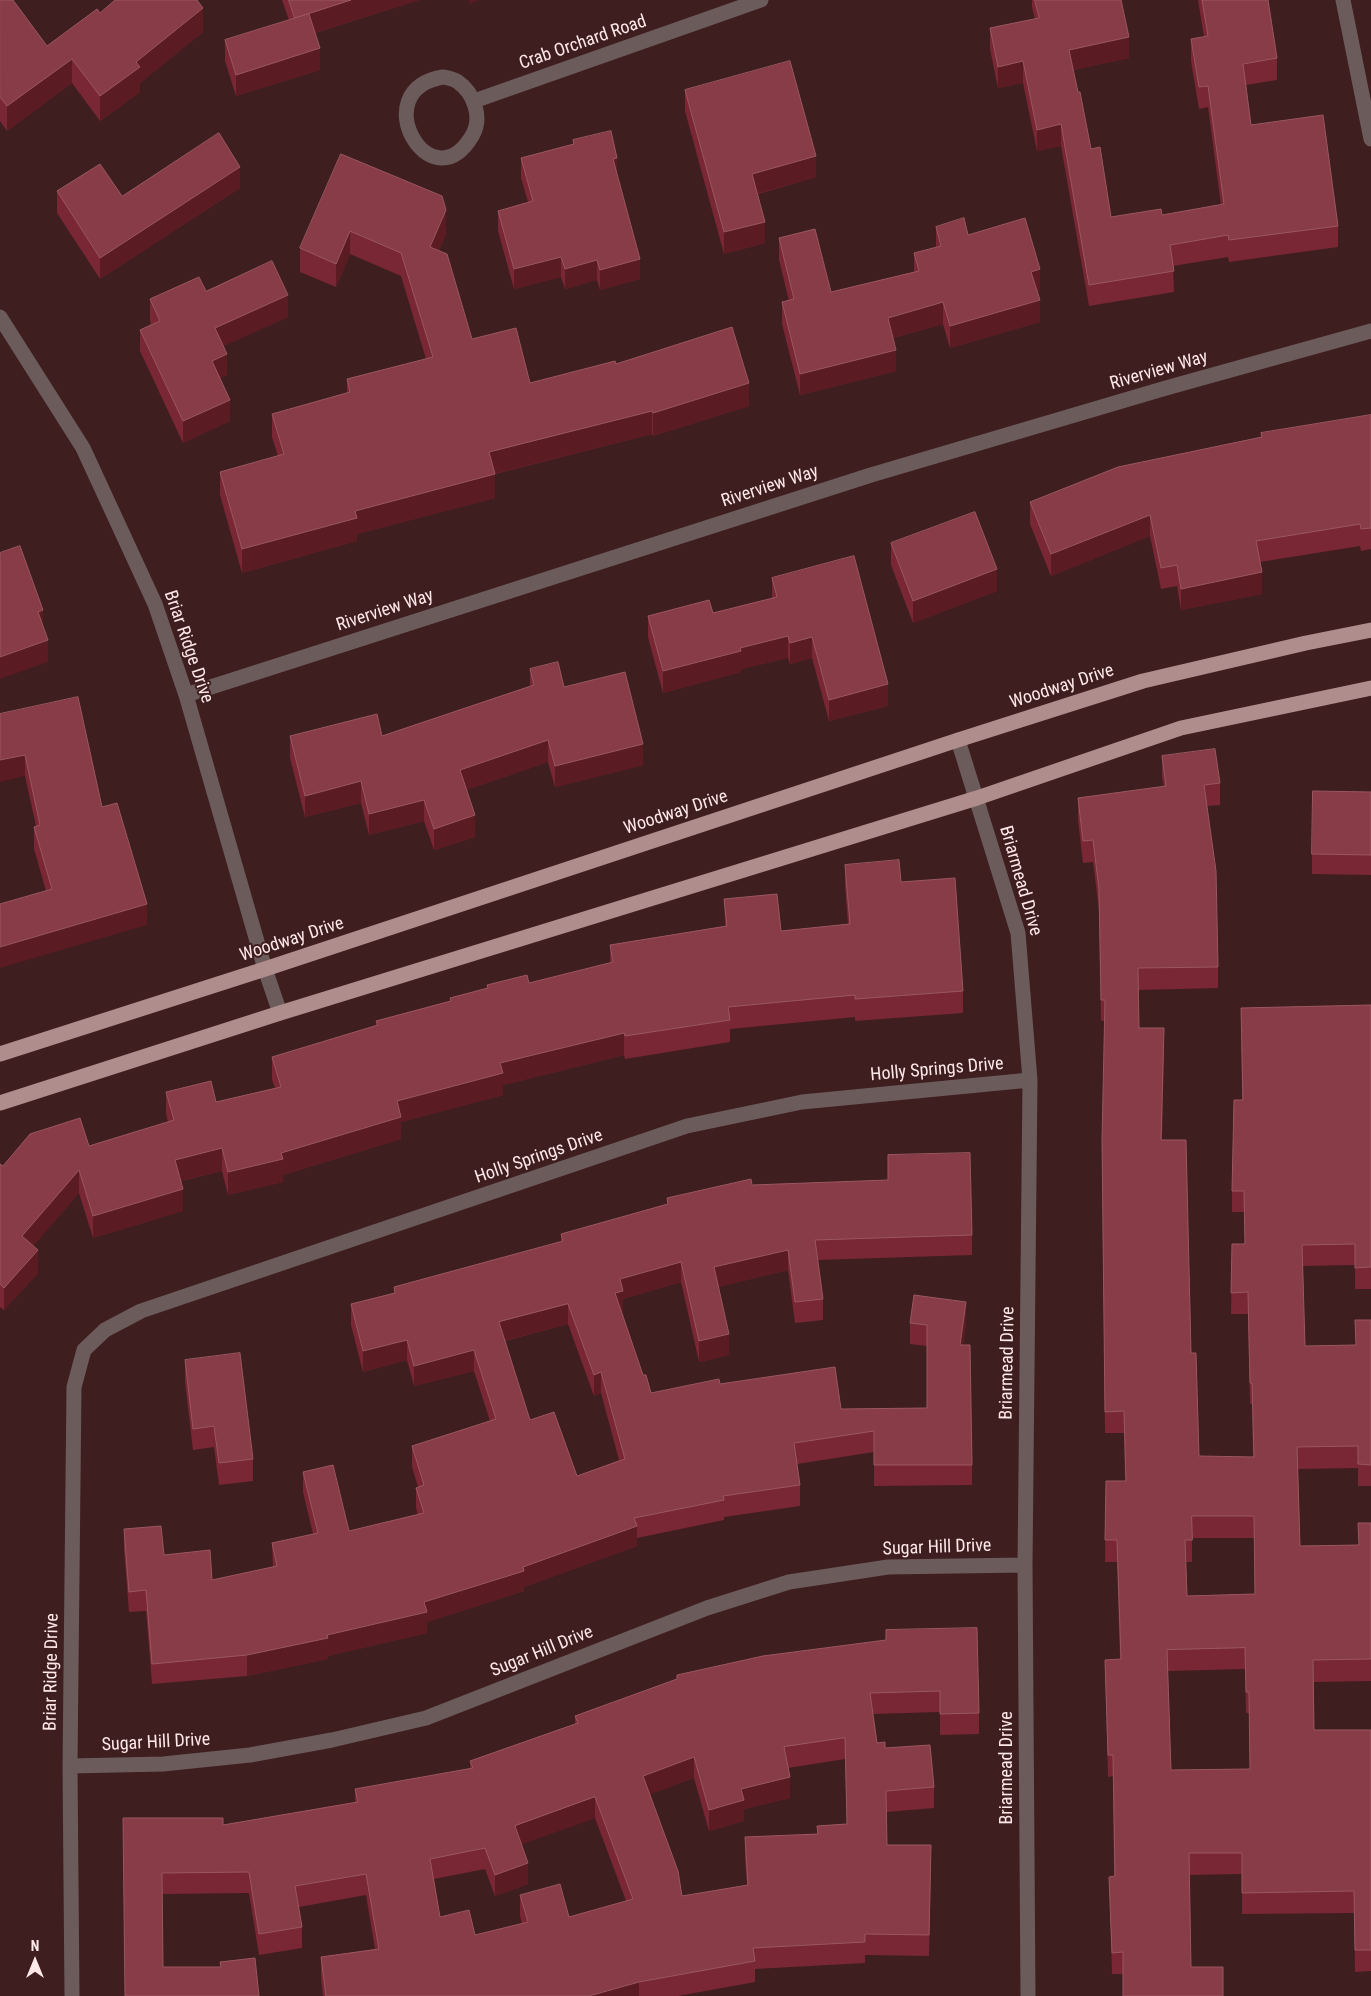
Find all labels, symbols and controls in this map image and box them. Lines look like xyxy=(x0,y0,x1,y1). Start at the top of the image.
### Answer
street label: Crab Orchard Road xyxy=(516,11,650,75)
street label: Riverview Way xyxy=(1108,347,1210,395)
street label: Riverview Way xyxy=(719,461,821,513)
street label: Riverview Way xyxy=(334,585,436,637)
street label: Briar Ridge Drive xyxy=(159,588,217,706)
street label: Woodway Drive xyxy=(1007,660,1117,714)
street label: Woodway Drive xyxy=(621,786,731,840)
street label: Briarmead Drive xyxy=(994,824,1046,938)
street label: Woodway Drive xyxy=(237,913,347,967)
street label: Holly Springs Drive xyxy=(869,1053,1005,1087)
street label: Holly Springs Drive xyxy=(472,1125,606,1189)
street label: Briarmead Drive xyxy=(996,1306,1020,1420)
street label: Sugar Hill Drive xyxy=(882,1535,992,1561)
street label: Briar Ridge Drive xyxy=(40,1613,64,1731)
street label: Sugar Hill Drive xyxy=(488,1622,596,1682)
street label: Briarmead Drive xyxy=(996,1711,1018,1825)
street label: Sugar Hill Drive xyxy=(101,1729,211,1757)
north arrow xyxy=(10,1936,60,1986)
text: N xyxy=(31,1938,39,1954)

